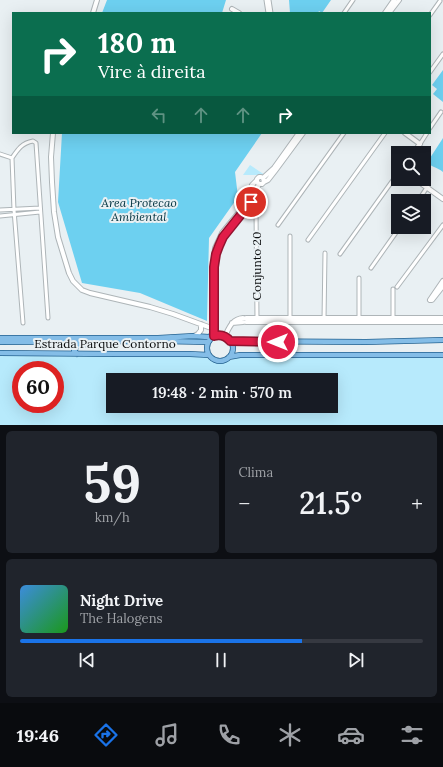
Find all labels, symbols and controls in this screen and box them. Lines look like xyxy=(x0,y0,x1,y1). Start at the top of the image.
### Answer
text: 180 m xyxy=(98,25,176,61)
icon: right xyxy=(32,28,84,80)
text: Vire à direita xyxy=(98,60,206,83)
icon: left xyxy=(148,104,170,126)
icon: ahead xyxy=(190,104,212,126)
icon: ahead xyxy=(232,104,254,126)
icon: right xyxy=(274,104,296,126)
map controls xyxy=(391,146,431,234)
button: search xyxy=(391,146,431,186)
pin xyxy=(234,185,268,219)
icon: arrive xyxy=(240,191,262,213)
button: layers xyxy=(391,194,431,234)
park label: Area Protecao Ambiental xyxy=(100,195,177,224)
street label: Conjunto 20 xyxy=(249,232,264,300)
position arrow xyxy=(257,321,299,363)
street label: Estrada Parque Contorno xyxy=(34,336,176,351)
speed limit sign: 60 xyxy=(12,361,64,413)
text: 19:48 · 2 min · 570 m xyxy=(152,383,292,402)
text: 59 xyxy=(83,450,141,516)
text: Clima xyxy=(239,464,273,481)
text: 21.5° xyxy=(299,484,362,522)
text: − xyxy=(239,489,250,517)
text: + xyxy=(411,489,423,517)
text: km/h xyxy=(95,509,130,526)
text: Night Drive xyxy=(80,591,163,610)
text: The Halogens xyxy=(80,610,163,627)
icon: previous xyxy=(76,649,98,671)
icon: pause xyxy=(210,649,232,671)
icon: next xyxy=(345,649,367,671)
icon: directions xyxy=(92,721,120,749)
icon: music xyxy=(153,721,181,749)
icon: phone xyxy=(215,721,243,749)
icon: climate xyxy=(276,721,304,749)
icon: car xyxy=(337,721,365,749)
icon: filters xyxy=(398,721,426,749)
text: 19:46 xyxy=(17,724,59,747)

